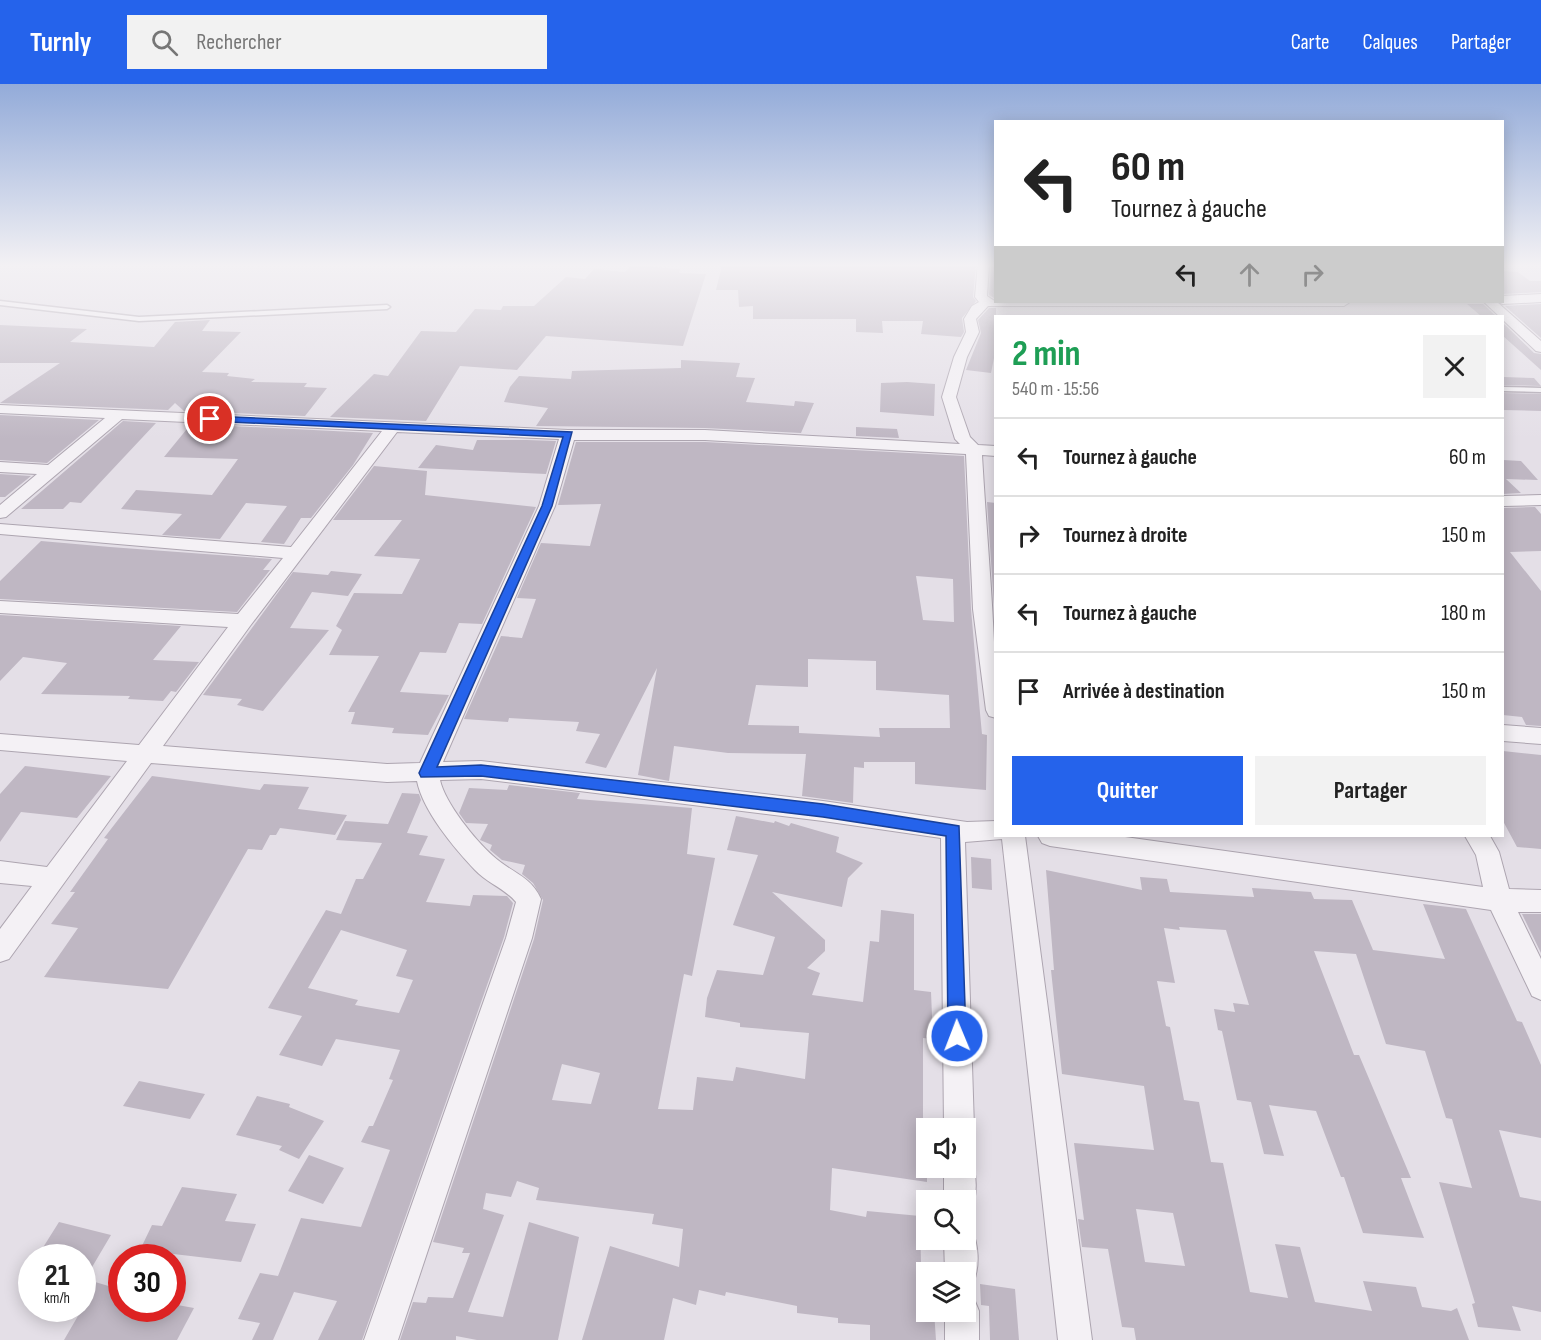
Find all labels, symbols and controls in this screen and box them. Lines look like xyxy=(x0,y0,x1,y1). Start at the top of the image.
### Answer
search box xyxy=(127,15,547,69)
text: Turnly xyxy=(30,26,91,59)
icon: search xyxy=(148,26,181,59)
text: Rechercher xyxy=(196,29,281,56)
text: Carte xyxy=(1291,30,1330,55)
text: Calques xyxy=(1363,30,1418,55)
text: Partager xyxy=(1451,30,1511,55)
text: 60 m xyxy=(1111,142,1185,193)
icon: left xyxy=(1012,144,1090,222)
text: Tournez à gauche xyxy=(1111,193,1267,225)
icon: left xyxy=(1170,258,1203,291)
icon: ahead xyxy=(1233,258,1266,291)
icon: right xyxy=(1296,258,1329,291)
text: 2 min xyxy=(1012,333,1081,376)
button: close xyxy=(1423,335,1486,398)
text: 540 m · 15:56 xyxy=(1012,377,1099,401)
pin xyxy=(184,393,235,444)
icon: arrive xyxy=(193,402,226,435)
icon: left xyxy=(1012,441,1045,474)
text: Tournez à gauche xyxy=(1063,444,1197,471)
text: 60 m xyxy=(1449,444,1486,471)
icon: right xyxy=(1012,519,1045,552)
text: Tournez à droite xyxy=(1063,522,1188,549)
text: 150 m xyxy=(1442,522,1486,549)
icon: left xyxy=(1012,597,1045,630)
text: Tournez à gauche xyxy=(1063,600,1197,627)
text: 180 m xyxy=(1441,600,1486,627)
icon: arrive xyxy=(1012,675,1045,708)
text: Arrivée à destination xyxy=(1063,678,1225,705)
text: 150 m xyxy=(1442,678,1486,705)
button: Quitter xyxy=(1012,756,1243,825)
button: Partager xyxy=(1255,756,1486,825)
position arrow xyxy=(925,1004,989,1068)
map controls xyxy=(916,1118,976,1322)
button: sound xyxy=(916,1118,976,1178)
button: search xyxy=(916,1190,976,1250)
speed limit sign: 30 xyxy=(108,1244,186,1322)
text: 21 xyxy=(45,1258,69,1294)
button: layers xyxy=(916,1262,976,1322)
text: km/h xyxy=(44,1289,70,1308)

